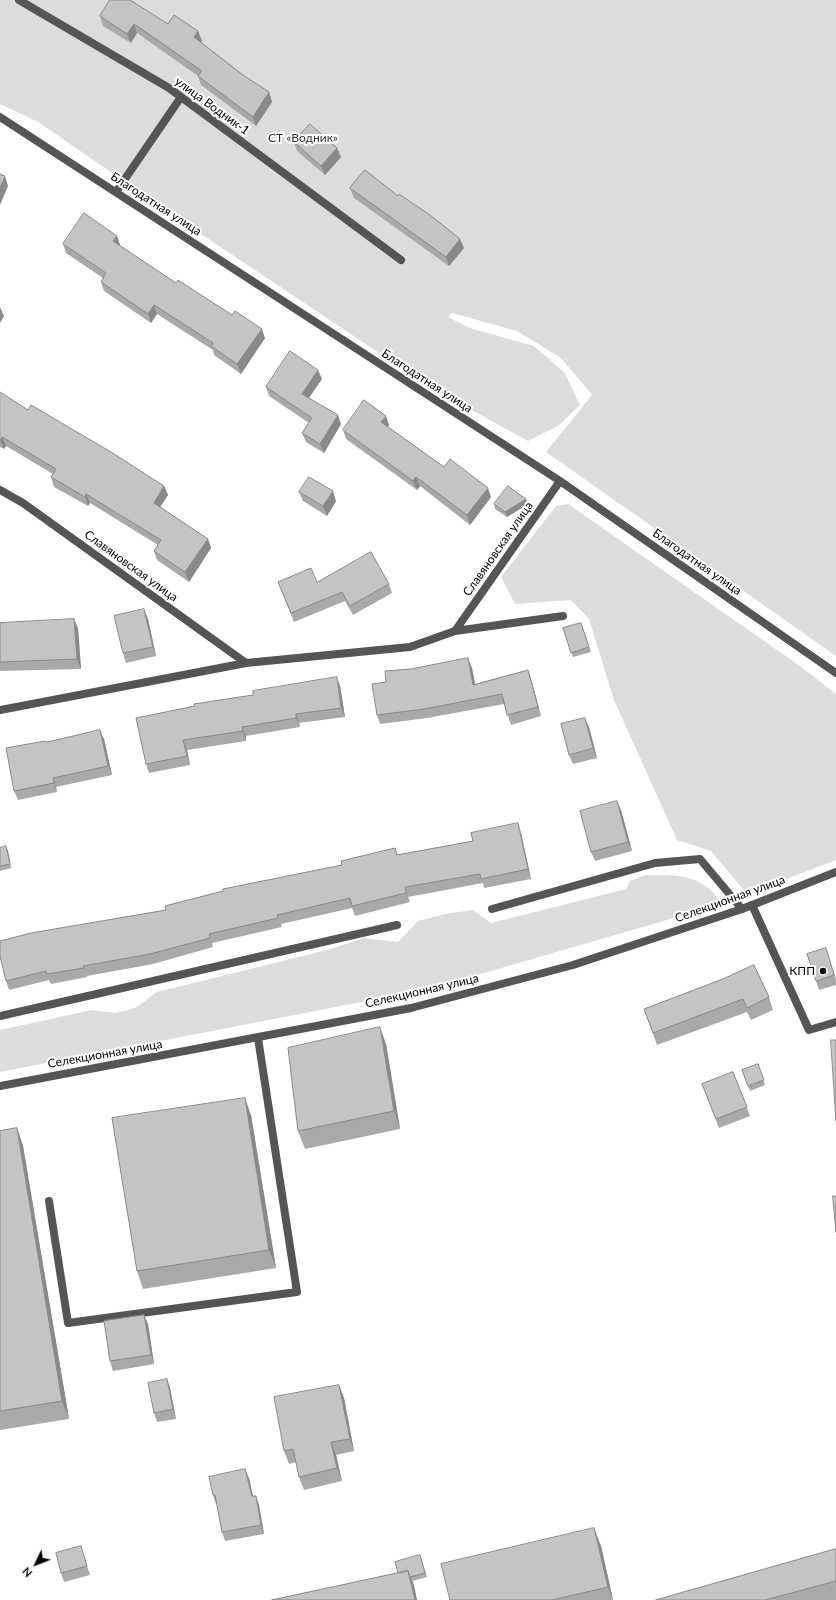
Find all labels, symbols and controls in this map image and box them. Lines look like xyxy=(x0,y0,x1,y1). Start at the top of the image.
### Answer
street label: улица Водник-1 xyxy=(172,74,252,138)
park label: СТ «Водник» xyxy=(268,131,338,145)
street label: Благодатная улица xyxy=(108,169,204,239)
street label: Благодатная улица xyxy=(379,346,475,416)
street label: Славяновская улица xyxy=(460,499,536,599)
street label: Благодатная улица xyxy=(650,526,744,598)
street label: Славяновская улица xyxy=(81,527,181,605)
street label: Селекционная улица xyxy=(673,872,787,926)
place label: КПП xyxy=(789,964,815,978)
marker: КПП xyxy=(818,966,828,976)
street label: Селекционная улица xyxy=(364,971,480,1011)
street label: Селекционная улица xyxy=(47,1037,163,1071)
north arrow xyxy=(16,1544,56,1584)
text: N xyxy=(19,1565,35,1580)

